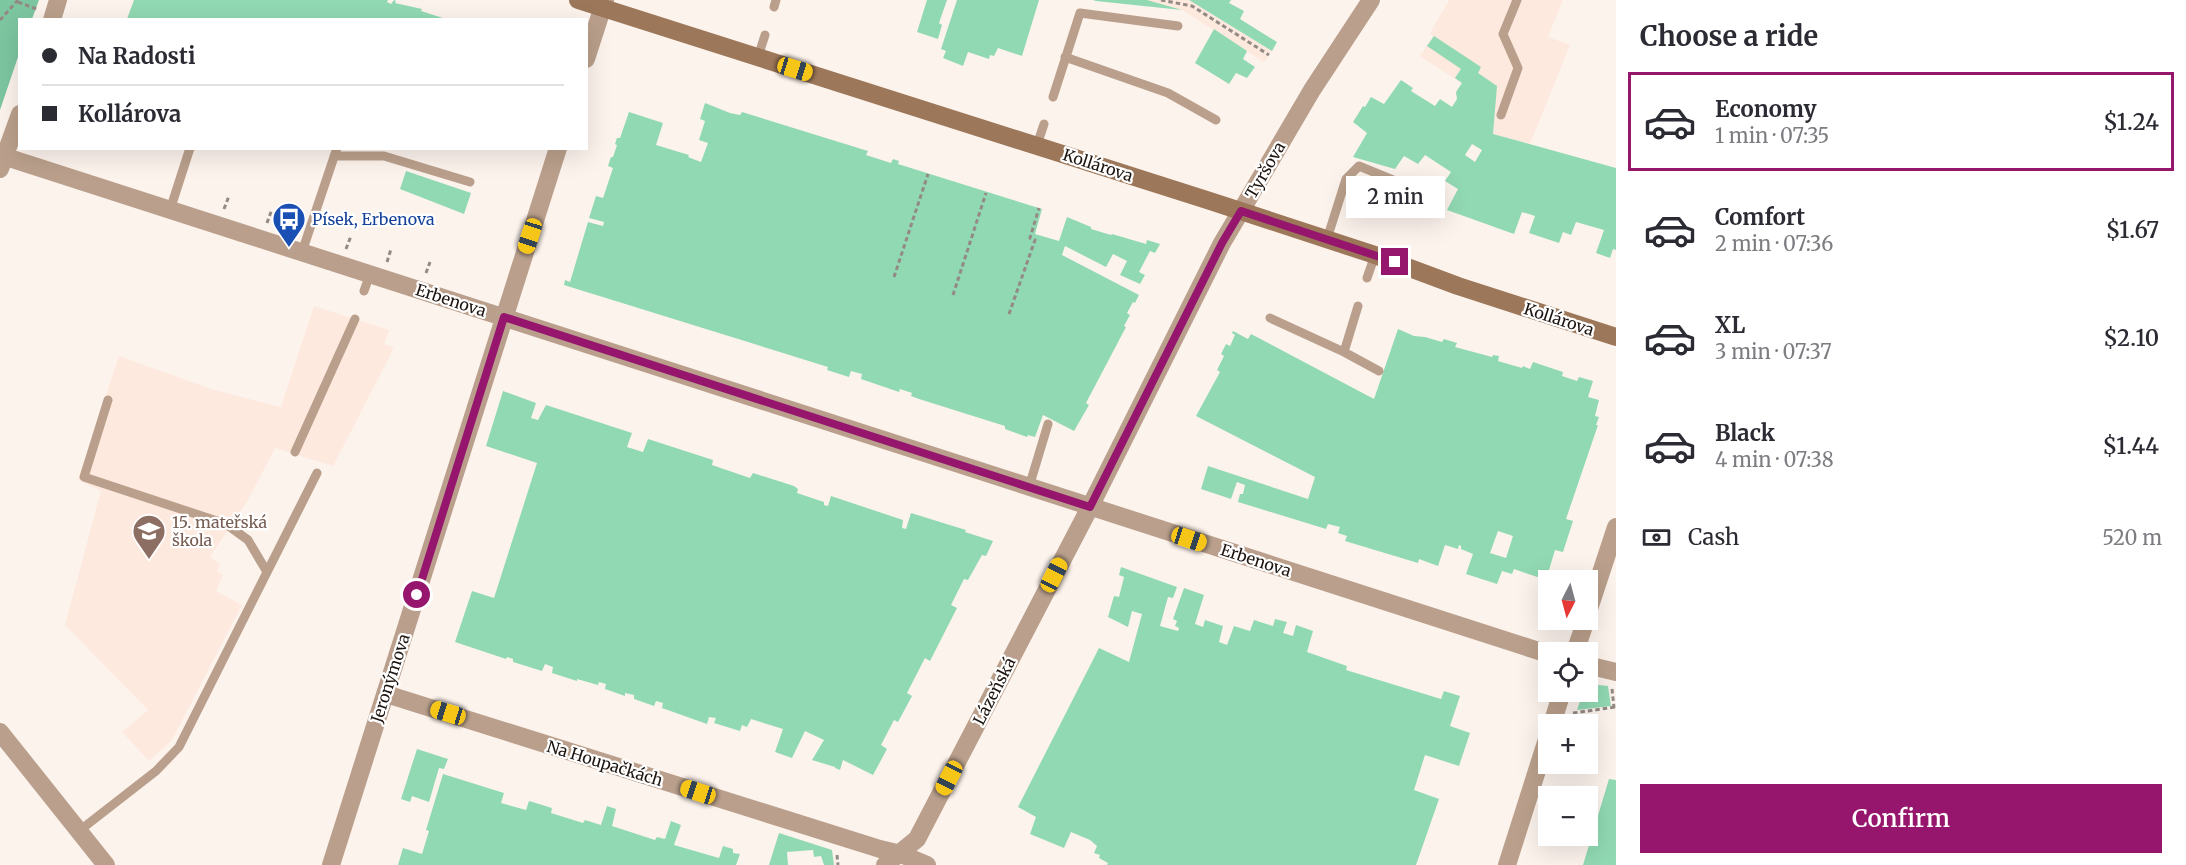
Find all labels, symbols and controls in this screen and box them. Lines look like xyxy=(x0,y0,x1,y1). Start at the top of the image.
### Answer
text: Choose a ride xyxy=(1640,19,1818,53)
text: Na Radosti xyxy=(78,42,195,70)
car xyxy=(775,55,815,83)
icon: car xyxy=(1643,95,1697,149)
text: Economy xyxy=(1715,95,1816,123)
text: Kollárova xyxy=(78,100,181,128)
text: $1.24 xyxy=(2103,108,2159,136)
text: 1 min · 07:35 xyxy=(1715,123,1829,148)
street label: Tyršova xyxy=(1241,138,1289,202)
street label: Kollárova xyxy=(1060,144,1136,186)
callout: 2 min xyxy=(1346,175,1444,217)
text: 2 min xyxy=(1367,184,1424,209)
bus stop icon: Písek, Erbenova xyxy=(271,201,307,248)
icon: car xyxy=(1643,203,1697,257)
text: Comfort xyxy=(1715,203,1805,231)
place label: Písek, Erbenova xyxy=(312,209,435,229)
car xyxy=(516,216,544,256)
text: $1.67 xyxy=(2106,216,2159,244)
text: 2 min · 07:36 xyxy=(1715,231,1833,256)
route end xyxy=(1381,248,1408,275)
street label: Erbenova xyxy=(413,279,489,321)
street label: Kollárova xyxy=(1521,298,1597,340)
icon: car xyxy=(1643,311,1697,365)
text: XL xyxy=(1715,311,1745,339)
text: $2.10 xyxy=(2103,324,2159,352)
text: 3 min · 07:37 xyxy=(1715,339,1832,364)
icon: car xyxy=(1643,419,1697,473)
text: Black xyxy=(1715,419,1775,447)
text: $1.44 xyxy=(2103,432,2159,460)
text: 4 min · 07:38 xyxy=(1715,447,1834,472)
place label: 15. mateřská škola xyxy=(172,512,268,550)
school or university icon: 15. mateřská škola xyxy=(131,513,167,560)
icon: cash xyxy=(1640,521,1673,554)
text: Cash xyxy=(1688,523,1739,551)
car xyxy=(1169,525,1209,553)
text: 520 m xyxy=(2102,525,2162,550)
street label: Erbenova xyxy=(1218,539,1294,581)
car xyxy=(1038,555,1070,595)
north arrow xyxy=(1538,570,1598,630)
map controls xyxy=(1538,570,1598,846)
route start xyxy=(403,581,430,608)
street label: Jeronýmova xyxy=(366,631,414,726)
button: locate xyxy=(1538,642,1598,702)
street label: Lázeňská xyxy=(969,654,1020,728)
car xyxy=(428,699,468,727)
button: + xyxy=(1538,714,1598,774)
street label: Na Houpačkách xyxy=(545,736,666,790)
car xyxy=(933,758,965,798)
car xyxy=(678,778,718,806)
button: Confirm xyxy=(1640,784,2162,853)
button: − xyxy=(1538,786,1598,846)

